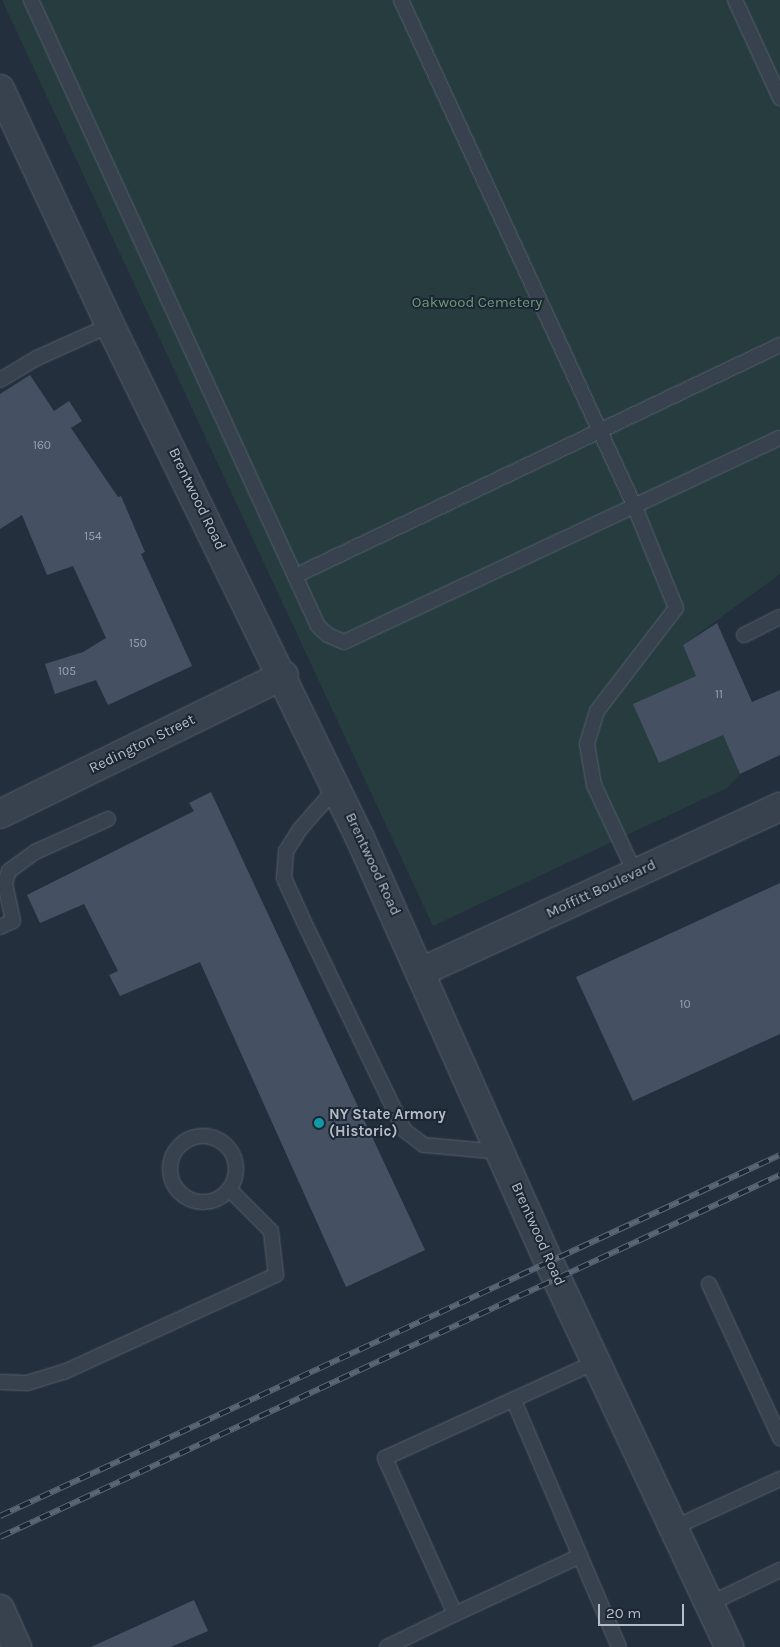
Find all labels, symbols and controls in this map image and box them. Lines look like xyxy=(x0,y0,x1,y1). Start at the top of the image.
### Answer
park label: Oakwood Cemetery xyxy=(412,294,542,312)
house number: 160 xyxy=(33,439,51,453)
street label: Brentwood Road xyxy=(164,445,230,553)
house number: 154 xyxy=(84,530,102,544)
house number: 150 xyxy=(129,637,147,651)
house number: 105 xyxy=(58,665,76,679)
house number: 11 xyxy=(715,688,723,702)
street label: Redington Street xyxy=(86,711,198,777)
street label: Brentwood Road xyxy=(341,810,405,918)
street label: Moffitt Boulevard xyxy=(543,856,659,922)
house number: 10 xyxy=(679,998,691,1012)
place label: NY State Armory (Historic) xyxy=(329,1105,446,1140)
marker: NY State Armory (Historic) xyxy=(313,1117,325,1129)
street label: Brentwood Road xyxy=(507,1179,569,1289)
scale bar xyxy=(600,1594,686,1626)
text: 20 m xyxy=(606,1604,641,1622)

